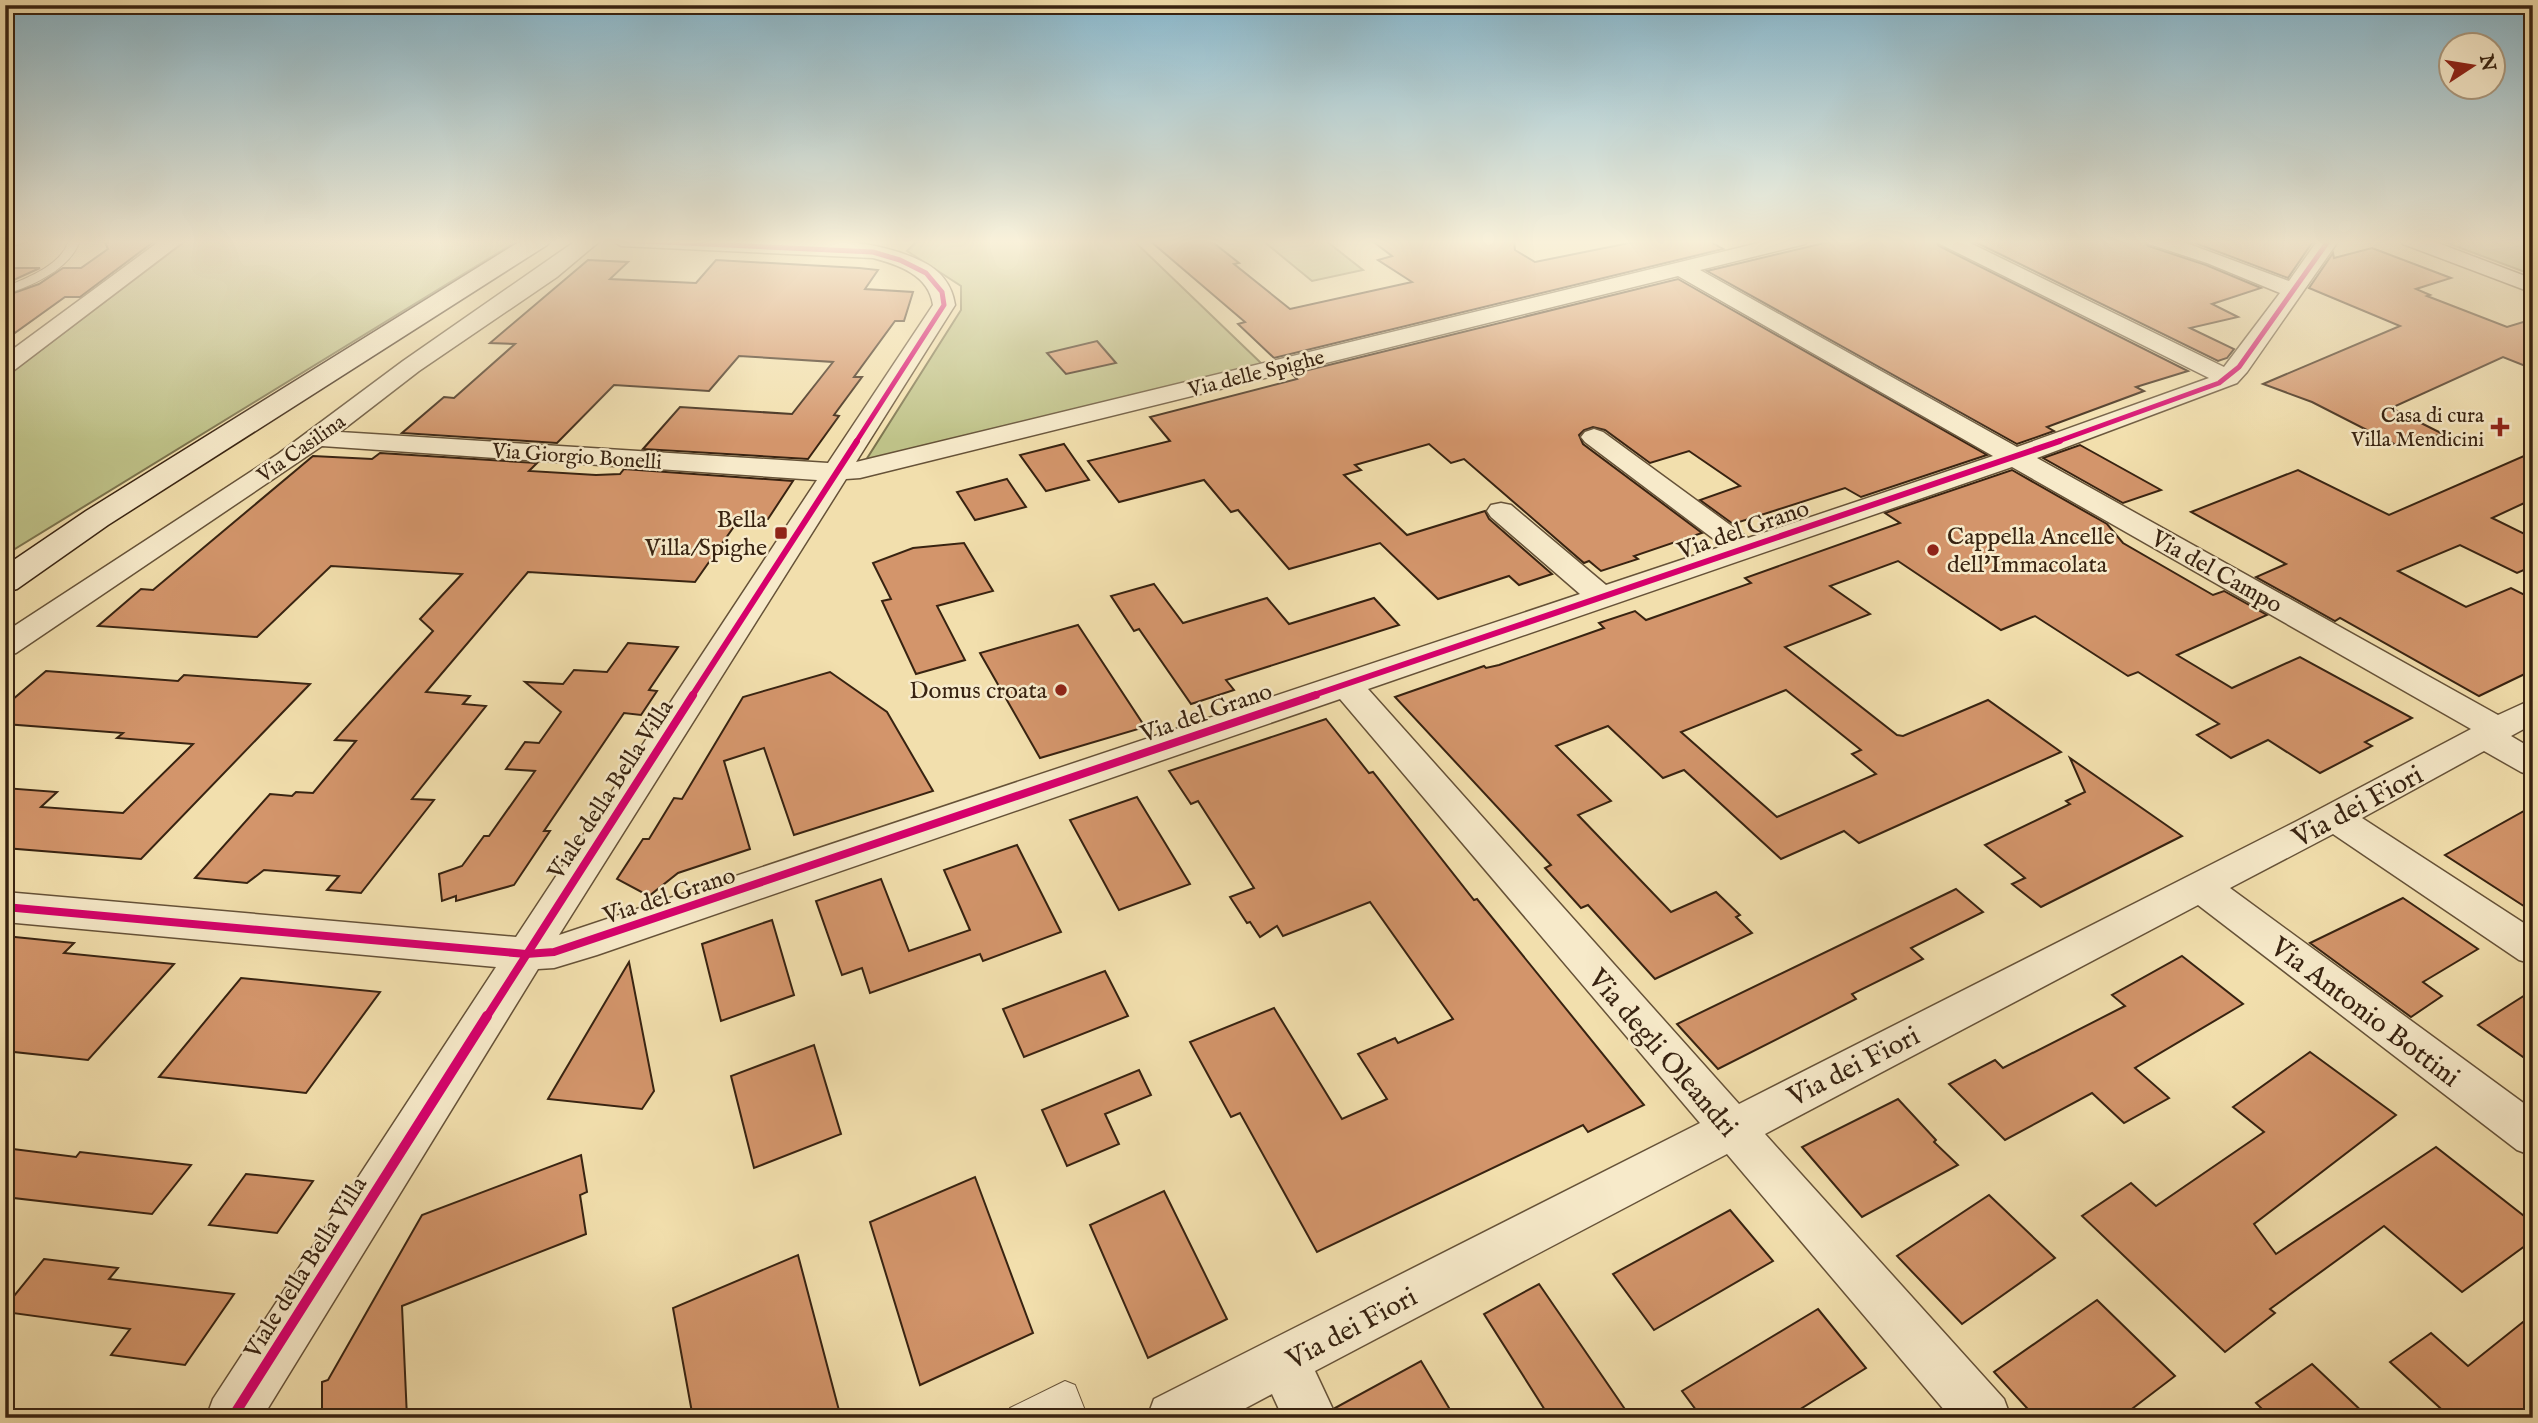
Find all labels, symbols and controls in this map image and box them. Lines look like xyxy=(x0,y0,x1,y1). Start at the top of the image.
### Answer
north arrow xyxy=(2436,32,2506,102)
text: N xyxy=(2473,51,2500,74)
street label: Via delle Spighe xyxy=(1185,344,1328,405)
place label: Casa di cura Villa Mendicini xyxy=(2350,403,2485,454)
street label: Via Casilina xyxy=(252,408,352,490)
marker: Casa di cura Villa Mendicini xyxy=(2490,417,2510,437)
street label: Via Giorgio Bonelli xyxy=(490,438,663,477)
street label: Via del Grano xyxy=(1673,493,1814,568)
place label: Bella Villa/Spighe xyxy=(644,505,768,564)
place label: Cappella Ancelle dell'Immacolata xyxy=(1947,522,2115,581)
street label: Via del Campo xyxy=(2144,523,2287,621)
marker: Bella Villa/Spighe xyxy=(773,525,789,541)
marker: Cappella Ancelle dell'Immacolata xyxy=(1925,542,1941,558)
place label: Domus croata xyxy=(909,676,1048,707)
street label: Via del Grano xyxy=(1136,676,1277,751)
marker: Domus croata xyxy=(1053,682,1069,698)
street label: Viale della Bella Villa xyxy=(541,693,682,887)
street label: Via dei Fiori xyxy=(2286,758,2430,857)
street label: Via del Grano xyxy=(598,860,740,933)
street label: Via Antonio Bottini xyxy=(2262,930,2466,1096)
street label: Via degli Oleandri xyxy=(1579,962,1745,1145)
street label: Via dei Fiori xyxy=(1781,1019,1926,1116)
street label: Viale della Bella Villa xyxy=(237,1170,375,1366)
street label: Via dei Fiori xyxy=(1280,1280,1424,1379)

